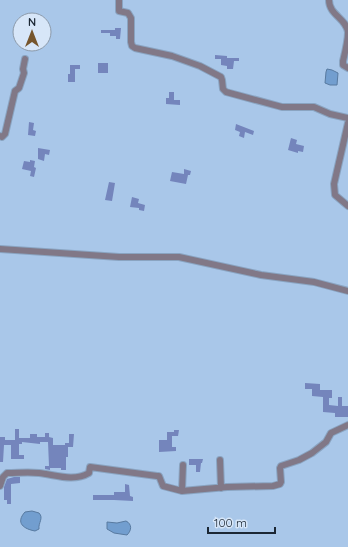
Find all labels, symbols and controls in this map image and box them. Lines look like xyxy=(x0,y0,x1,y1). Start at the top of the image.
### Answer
north arrow xyxy=(12,12,52,52)
text: N xyxy=(28,15,36,29)
scale bar xyxy=(208,509,275,535)
text: 100 m xyxy=(214,515,247,530)

